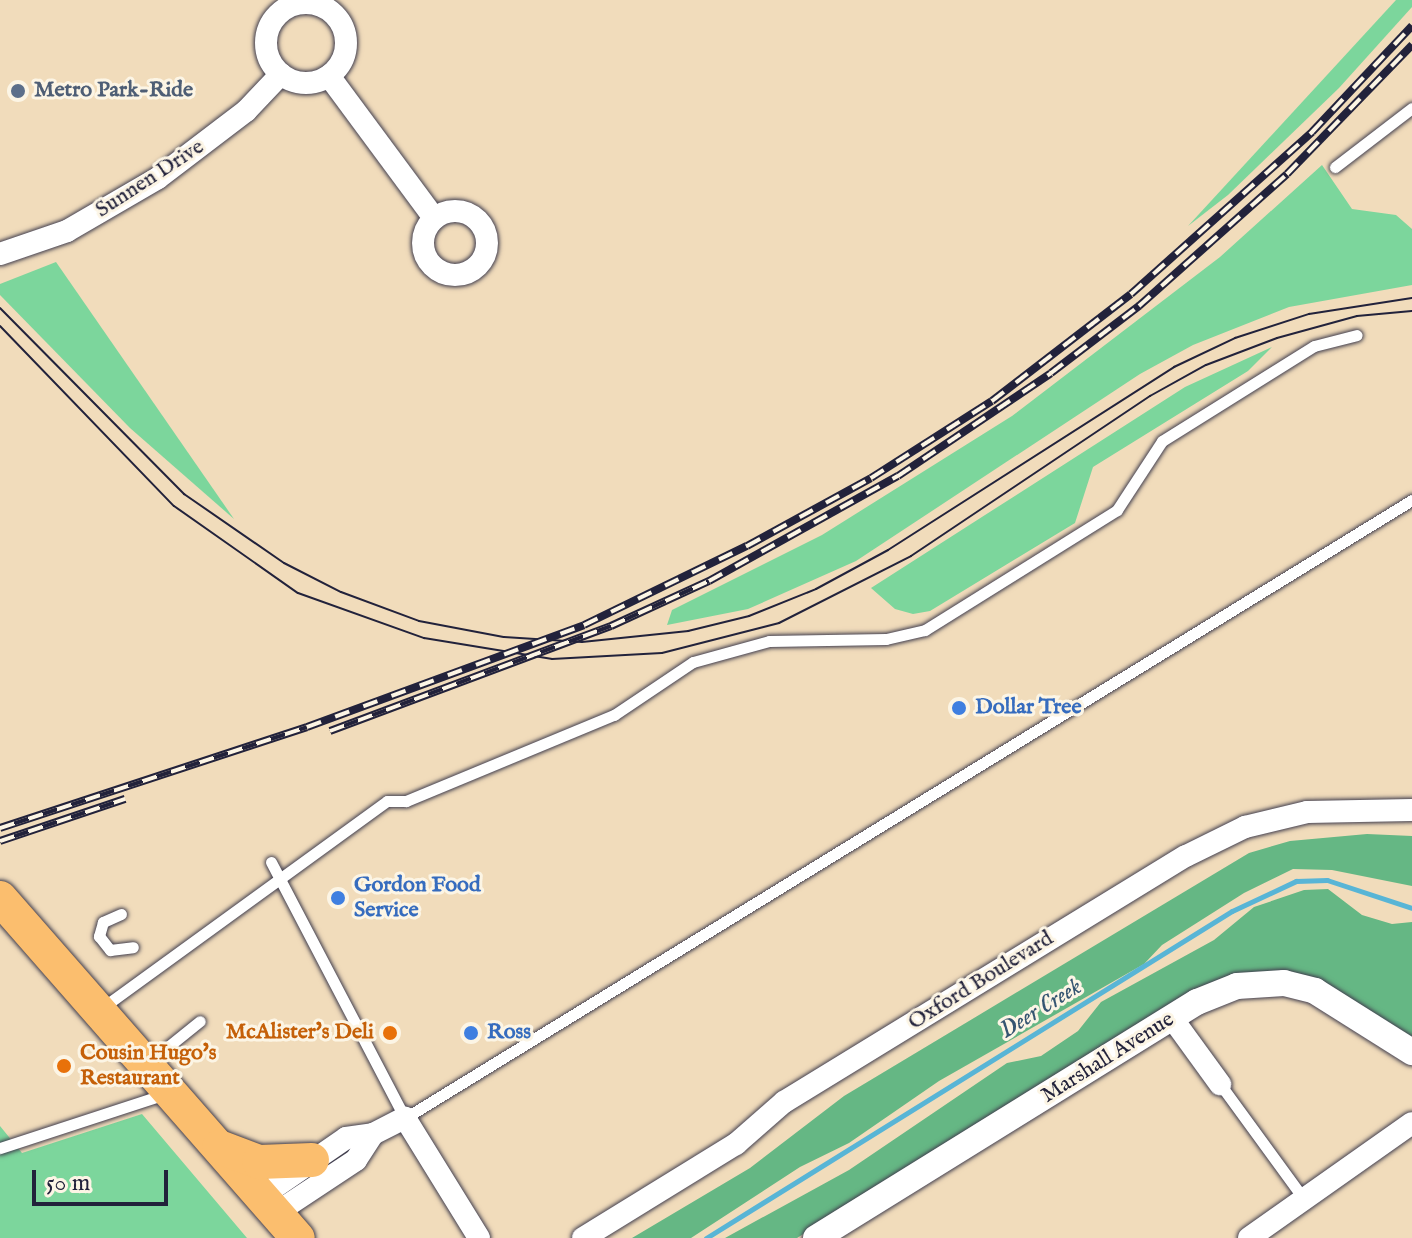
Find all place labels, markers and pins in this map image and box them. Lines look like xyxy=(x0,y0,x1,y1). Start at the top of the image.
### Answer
place label: Metro Park-Ride xyxy=(34,78,193,104)
marker: Metro Park-Ride xyxy=(9,82,27,100)
place label: Dollar Tree xyxy=(975,695,1081,721)
marker: Dollar Tree xyxy=(950,699,968,717)
place label: Gordon Food Service xyxy=(354,872,481,924)
marker: Gordon Food Service xyxy=(329,889,347,907)
place label: McAlister's Deli xyxy=(226,1020,374,1046)
place label: Ross xyxy=(487,1020,531,1046)
marker: McAlister's Deli xyxy=(381,1024,399,1042)
marker: Ross xyxy=(462,1024,480,1042)
place label: Cousin Hugo's Restaurant xyxy=(80,1040,216,1092)
marker: Cousin Hugo's Restaurant xyxy=(55,1057,73,1075)

